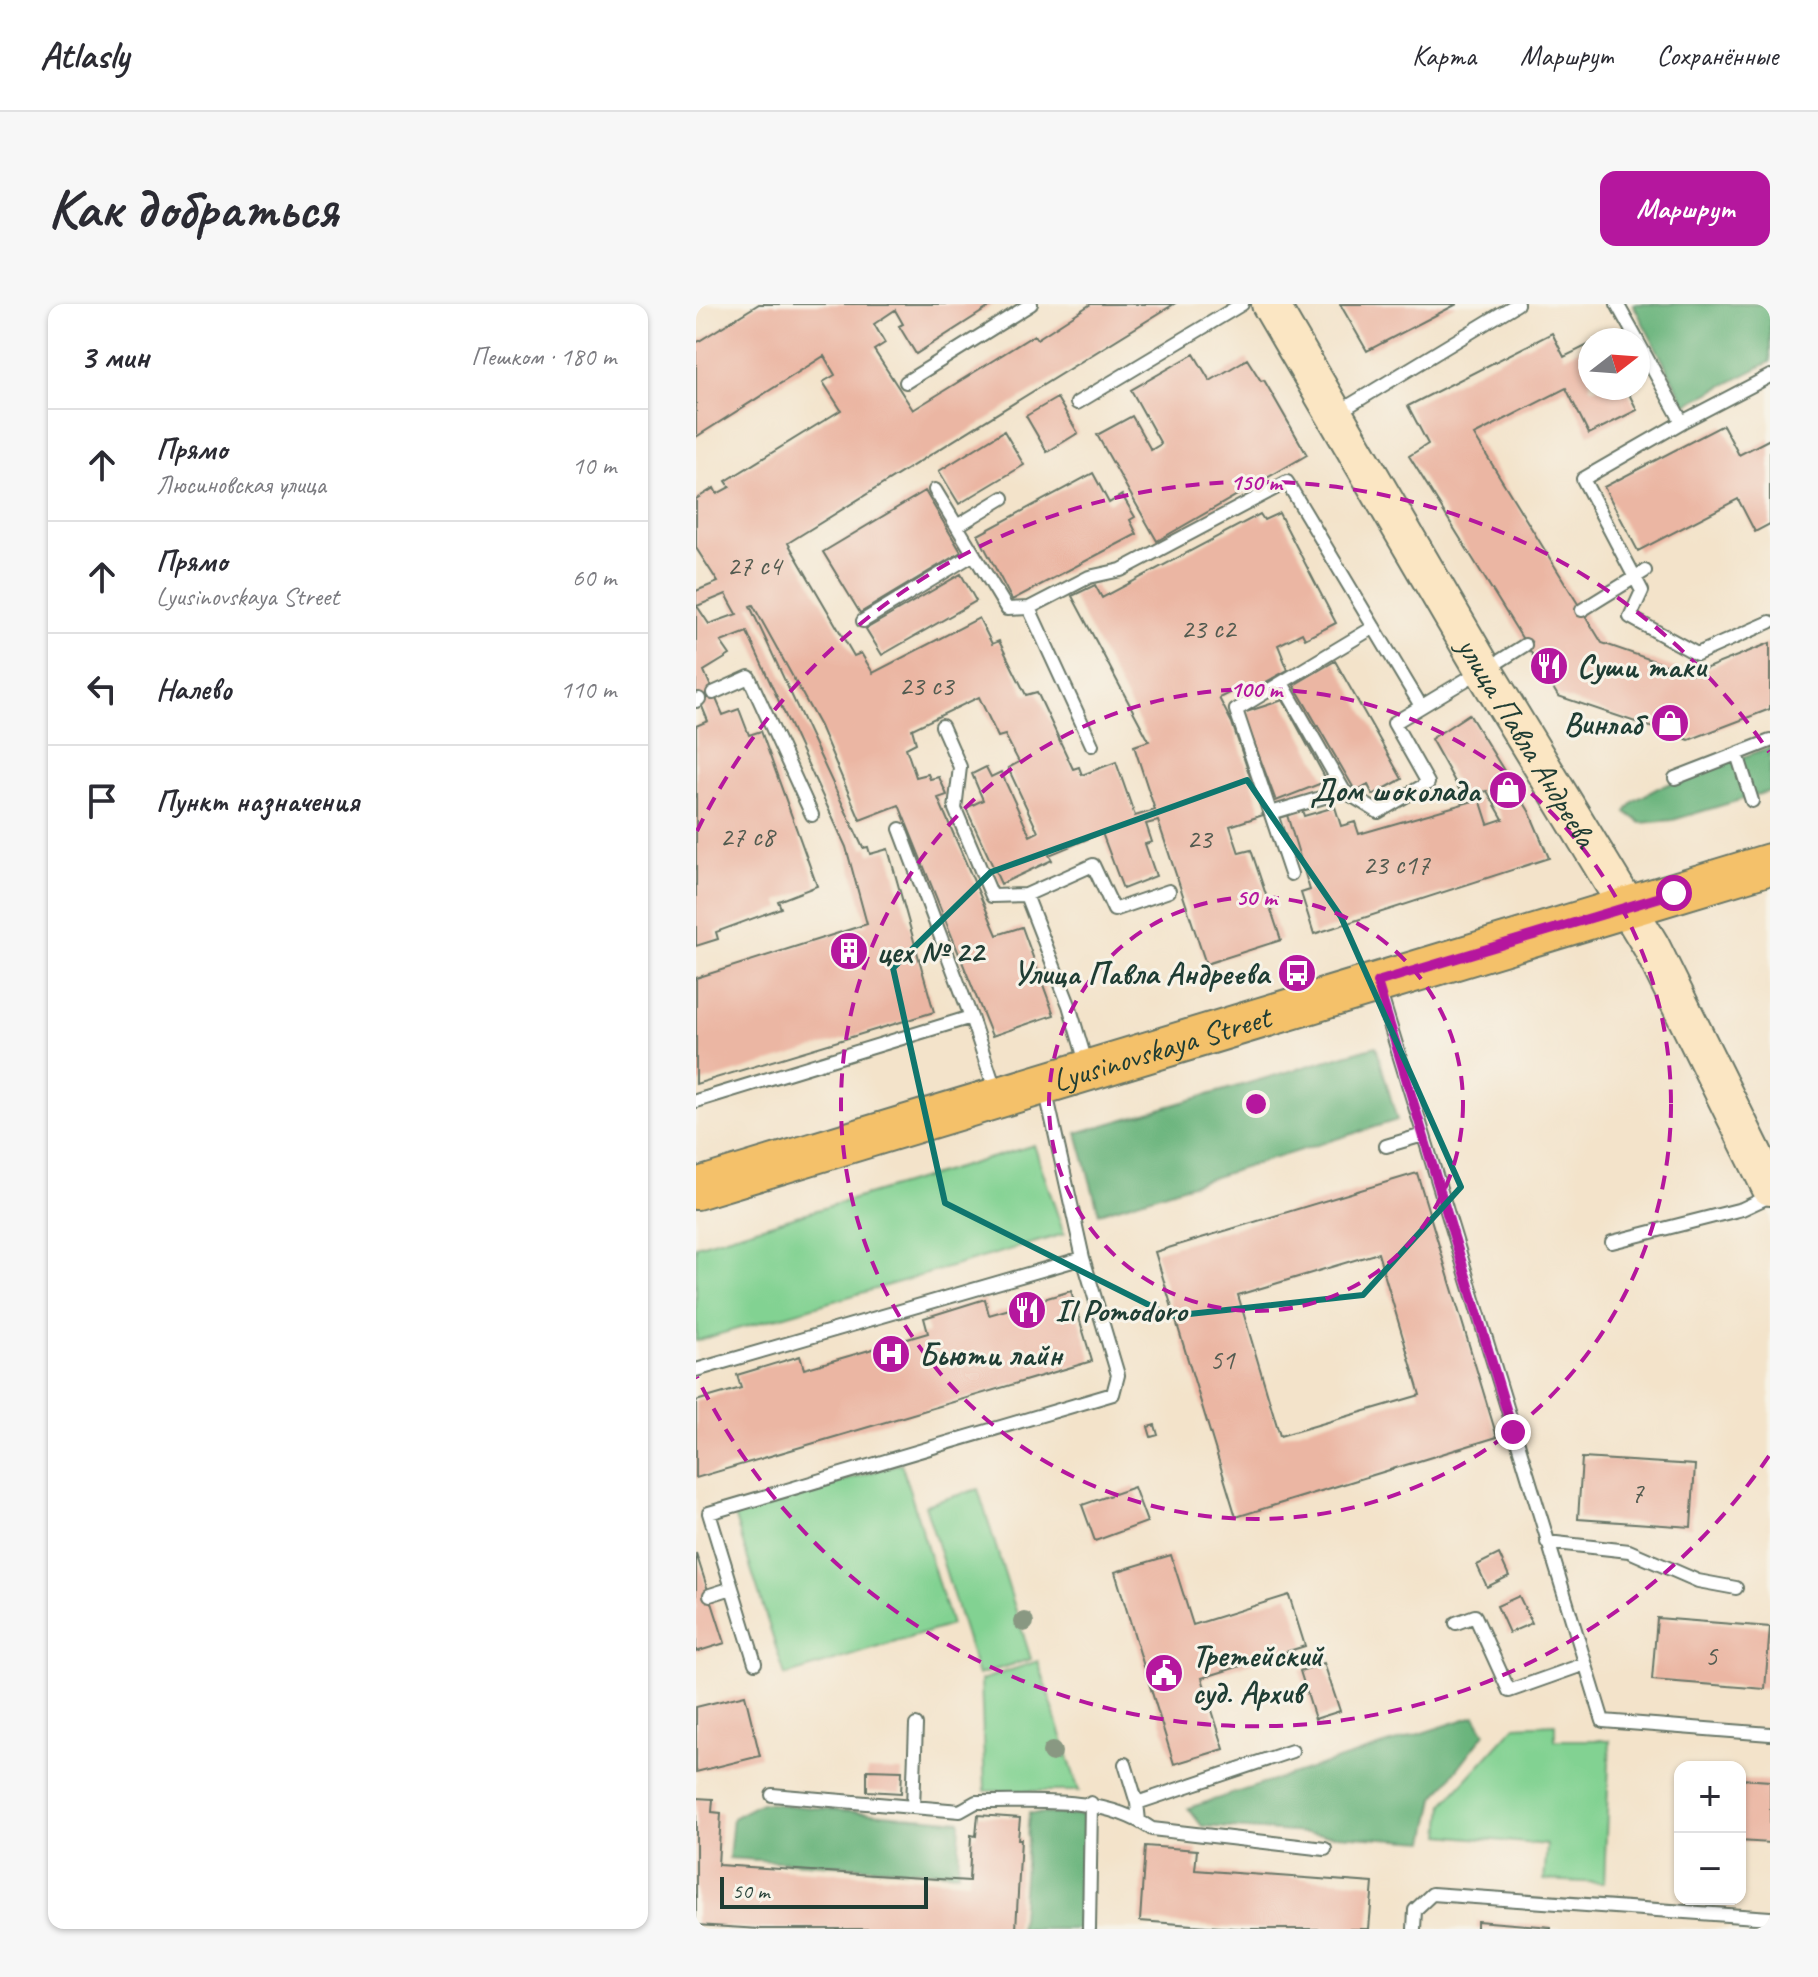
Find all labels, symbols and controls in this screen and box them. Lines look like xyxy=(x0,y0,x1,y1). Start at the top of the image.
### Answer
text: Atlasly xyxy=(40,32,129,79)
text: Карта xyxy=(1412,38,1476,73)
text: Маршрут xyxy=(1520,38,1612,73)
text: Сохранённые xyxy=(1656,38,1778,73)
button: Маршрут xyxy=(1600,171,1770,246)
text: Как добраться xyxy=(48,173,338,244)
north arrow xyxy=(1578,328,1650,400)
text: 3 мин xyxy=(80,335,149,378)
text: Пешком · 180 m xyxy=(471,340,616,373)
text: Прямо xyxy=(156,430,227,468)
icon: ahead xyxy=(80,443,124,487)
text: 10 m xyxy=(572,449,616,482)
text: 150 m xyxy=(1230,467,1284,497)
text: Люсиновская улица xyxy=(156,468,326,501)
text: Прямо xyxy=(156,542,227,580)
house number: 27 с4 xyxy=(727,548,784,583)
icon: ahead xyxy=(80,555,124,599)
text: 60 m xyxy=(572,561,616,594)
text: Lyusinovskaya Street xyxy=(156,580,339,613)
house number: 23 с2 xyxy=(1181,611,1238,646)
street label: улица Павла Андреева xyxy=(1447,628,1608,857)
restaurant icon: Суши таки xyxy=(1528,645,1570,687)
place label: Суши таки xyxy=(1577,646,1708,687)
icon: left xyxy=(80,667,124,711)
house number: 23 с3 xyxy=(899,668,956,703)
text: Налево xyxy=(156,670,232,708)
text: 110 m xyxy=(560,673,616,706)
text: 100 m xyxy=(1230,674,1284,704)
shop icon: Винлаб xyxy=(1649,702,1691,744)
place label: Винлаб xyxy=(1564,703,1649,744)
shop icon: Дом шоколада xyxy=(1487,769,1529,811)
place label: Дом шоколада xyxy=(1310,770,1482,811)
icon: arrive xyxy=(80,779,124,823)
text: Пункт назначения xyxy=(156,782,359,820)
house number: 27 с8 xyxy=(720,819,777,854)
house number: 23 xyxy=(1186,821,1214,856)
house number: 23 с17 xyxy=(1362,847,1431,882)
route start xyxy=(1656,875,1692,911)
text: 50 m xyxy=(1236,882,1279,912)
building icon: цех № 22 xyxy=(828,930,870,972)
place label: цех № 22 xyxy=(877,931,986,972)
bus stop icon: Улица Павла Андреева xyxy=(1276,952,1318,994)
place label: Улица Павла Андреева xyxy=(1012,953,1272,994)
street label: Lyusinovskaya Street xyxy=(1047,995,1278,1100)
centre of rings xyxy=(1242,1090,1270,1118)
restaurant icon: Il Pomodoro xyxy=(1006,1289,1048,1331)
place label: Il Pomodoro xyxy=(1055,1290,1189,1331)
hospital icon: Бьюти лайн xyxy=(870,1333,912,1375)
place label: Бьюти лайн xyxy=(919,1334,1064,1375)
house number: 51 xyxy=(1209,1342,1236,1377)
route end xyxy=(1495,1414,1531,1450)
house number: 7 xyxy=(1631,1475,1645,1510)
place label: Третейский суд. Архив xyxy=(1192,1635,1325,1713)
house number: 5 xyxy=(1705,1638,1719,1673)
public building icon: Третейский суд. Архив xyxy=(1143,1652,1185,1694)
map controls xyxy=(1674,1761,1746,1905)
button: + xyxy=(1674,1761,1746,1833)
button: − xyxy=(1674,1833,1746,1905)
scale bar xyxy=(720,1873,928,1909)
text: 50 m xyxy=(732,1877,769,1905)

